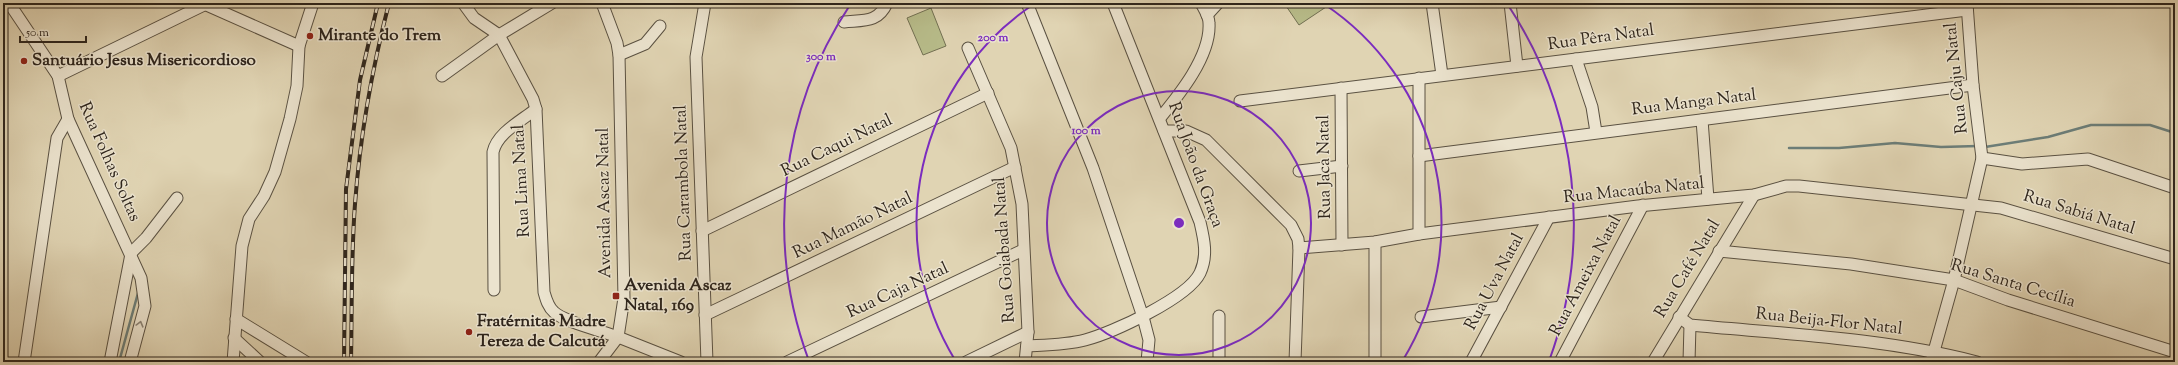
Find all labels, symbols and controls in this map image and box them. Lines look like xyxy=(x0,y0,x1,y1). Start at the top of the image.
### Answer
scale bar xyxy=(20,18,86,44)
street label: Rua Pêra Natal xyxy=(1546,19,1656,57)
street label: Rua Caju Natal xyxy=(1939,21,1975,135)
text: 50 m xyxy=(25,24,49,42)
place label: Mirante do Trem xyxy=(318,24,442,48)
text: 200 m xyxy=(978,29,1008,47)
marker: Mirante do Trem xyxy=(305,31,315,41)
text: 300 m xyxy=(806,48,836,66)
place label: Santuário Jesus Misericordioso xyxy=(32,49,256,73)
marker: Santuário Jesus Misericordioso xyxy=(19,56,29,66)
street label: Rua Manga Natal xyxy=(1630,83,1758,123)
street label: Rua Folhas Soltas xyxy=(72,98,146,226)
street label: Rua João da Graça xyxy=(1161,99,1229,231)
street label: Rua Carambola Natal xyxy=(669,104,699,262)
street label: Rua Caqui Natal xyxy=(777,109,897,183)
street label: Rua Jaca Natal xyxy=(1312,114,1338,219)
text: 100 m xyxy=(1070,122,1101,140)
street label: Rua Lima Natal xyxy=(507,124,537,238)
street label: Avenida Ascaz Natal xyxy=(592,127,618,279)
street label: Rua Macaúba Natal xyxy=(1562,172,1706,210)
street label: Rua Goiabada Natal xyxy=(988,176,1022,324)
street label: Rua Sabiá Natal xyxy=(2020,185,2138,241)
street label: Rua Mamão Natal xyxy=(789,186,917,265)
street label: Rua Ameixa Natal xyxy=(1544,211,1628,341)
street label: Rua Café Natal xyxy=(1649,215,1727,323)
centre of rings xyxy=(1172,216,1186,230)
street label: Rua Uva Natal xyxy=(1459,229,1531,335)
street label: Rua Santa Cecília xyxy=(1948,254,2078,314)
street label: Rua Caja Natal xyxy=(843,257,953,325)
place label: Avenida Ascaz Natal, 169 xyxy=(624,274,732,318)
marker: Avenida Ascaz Natal, 169 xyxy=(611,291,621,301)
street label: Rua Beija-Flor Natal xyxy=(1754,302,1904,342)
place label: Fratérnitas Madre Tereza de Calcutá xyxy=(477,310,606,354)
one-way arrow xyxy=(135,321,144,328)
marker: Fratérnitas Madre Tereza de Calcutá xyxy=(464,327,474,337)

